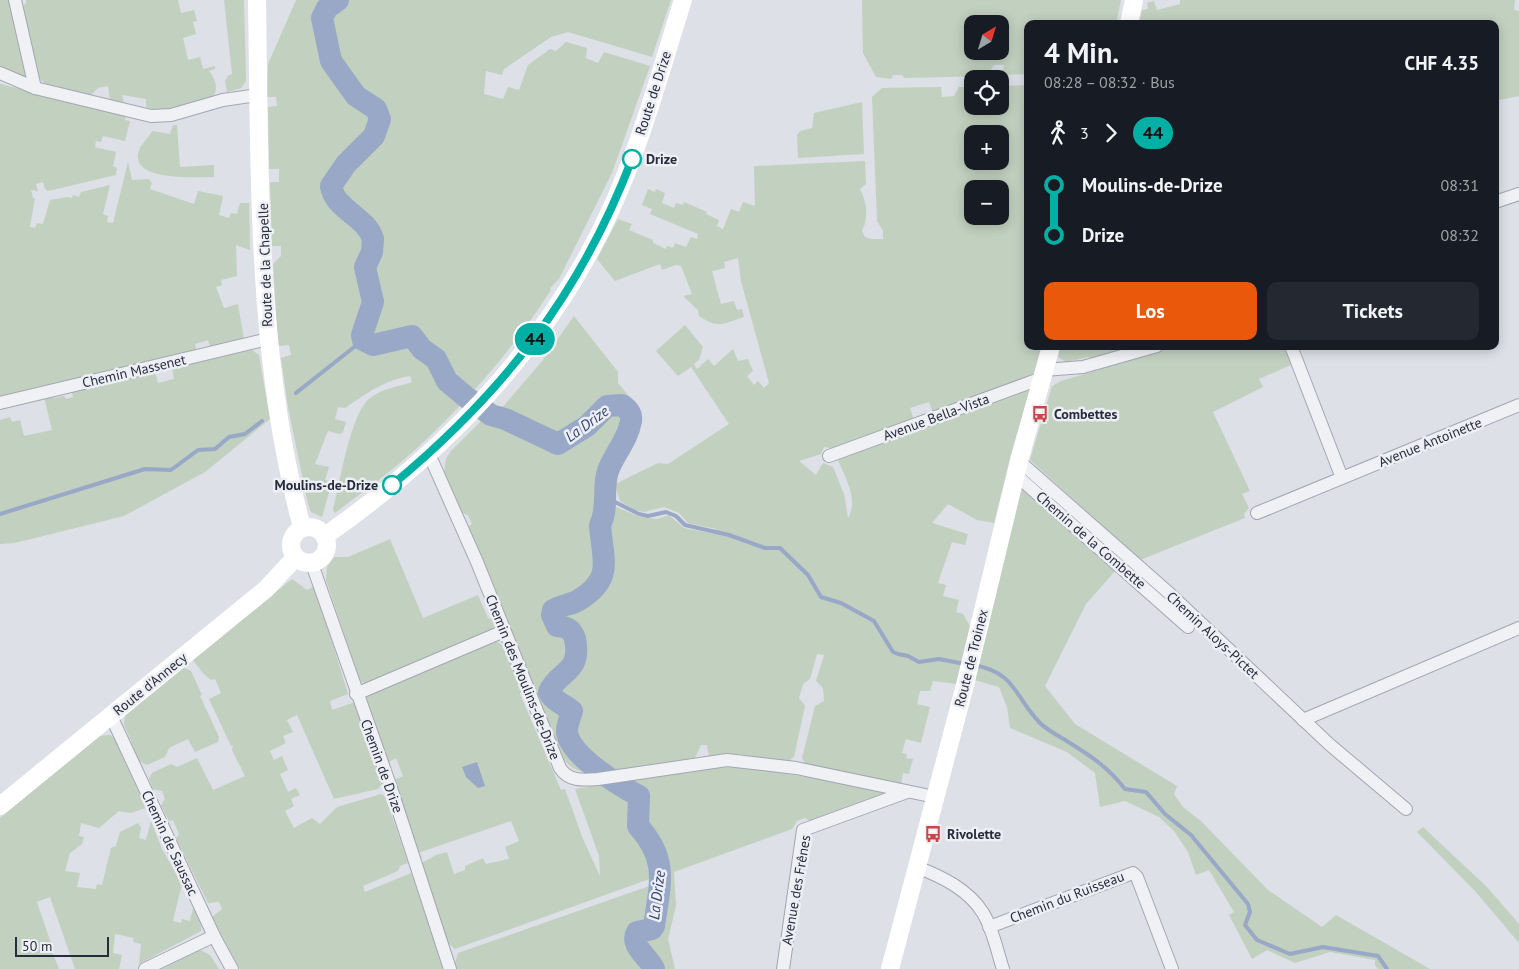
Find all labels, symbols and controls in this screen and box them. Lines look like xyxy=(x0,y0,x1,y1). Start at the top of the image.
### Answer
north arrow xyxy=(964,15,1009,60)
map controls xyxy=(964,15,1009,225)
text: 4 Min. xyxy=(1044,34,1119,71)
street label: Route de Drize xyxy=(631,49,675,137)
text: CHF 4.35 xyxy=(1405,51,1479,75)
button: locate xyxy=(964,70,1009,115)
text: 08:28 – 08:32 · Bus xyxy=(1044,72,1175,92)
icon: walk xyxy=(1044,119,1072,147)
icon: forward xyxy=(1097,119,1125,147)
text: 44 xyxy=(1143,121,1163,144)
text: 3 xyxy=(1080,123,1089,143)
button: + xyxy=(964,125,1009,170)
marker: Drize xyxy=(622,149,642,169)
place label: Drize xyxy=(646,150,677,168)
text: Moulins-de-Drize xyxy=(1082,173,1223,197)
text: 08:31 xyxy=(1441,175,1479,195)
button: − xyxy=(964,180,1009,225)
street label: Route de la Chapelle xyxy=(254,203,276,327)
text: Drize xyxy=(1082,223,1124,247)
text: 08:32 xyxy=(1441,225,1479,245)
button: Los xyxy=(1044,282,1257,340)
button: Tickets xyxy=(1267,282,1479,340)
line badge: 44 xyxy=(512,323,558,355)
text: 44 xyxy=(525,327,545,350)
street label: Chemin Massenet xyxy=(80,350,188,392)
street label: Avenue Bella-Vista xyxy=(880,389,992,445)
water label: La Drize xyxy=(561,401,612,446)
bus stop icon: Combettes xyxy=(1030,404,1050,424)
place label: Combettes xyxy=(1054,405,1117,423)
street label: Avenue Antoinette xyxy=(1376,413,1484,471)
marker: Moulins-de-Drize xyxy=(382,475,402,495)
place label: Moulins-de-Drize xyxy=(274,476,378,494)
street label: Chemin de la Combette xyxy=(1032,487,1150,593)
street label: Chemin Aloys-Pictet xyxy=(1163,587,1263,683)
street label: Chemin des Moulins-de-Drize xyxy=(482,592,564,762)
street label: Route de Troinex xyxy=(950,607,992,709)
street label: Route d'Annecy xyxy=(109,648,191,719)
street label: Chemin de Drize xyxy=(357,717,407,815)
street label: Chemin de Saussac xyxy=(138,787,202,899)
bus stop icon: Rivolette xyxy=(923,824,943,844)
place label: Rivolette xyxy=(947,825,1001,843)
street label: Avenue des Frênes xyxy=(777,833,815,946)
street label: Chemin du Ruisseau xyxy=(1007,867,1127,927)
water label: La Drize xyxy=(644,869,669,921)
scale bar xyxy=(15,934,109,957)
text: 50 m xyxy=(22,937,52,955)

